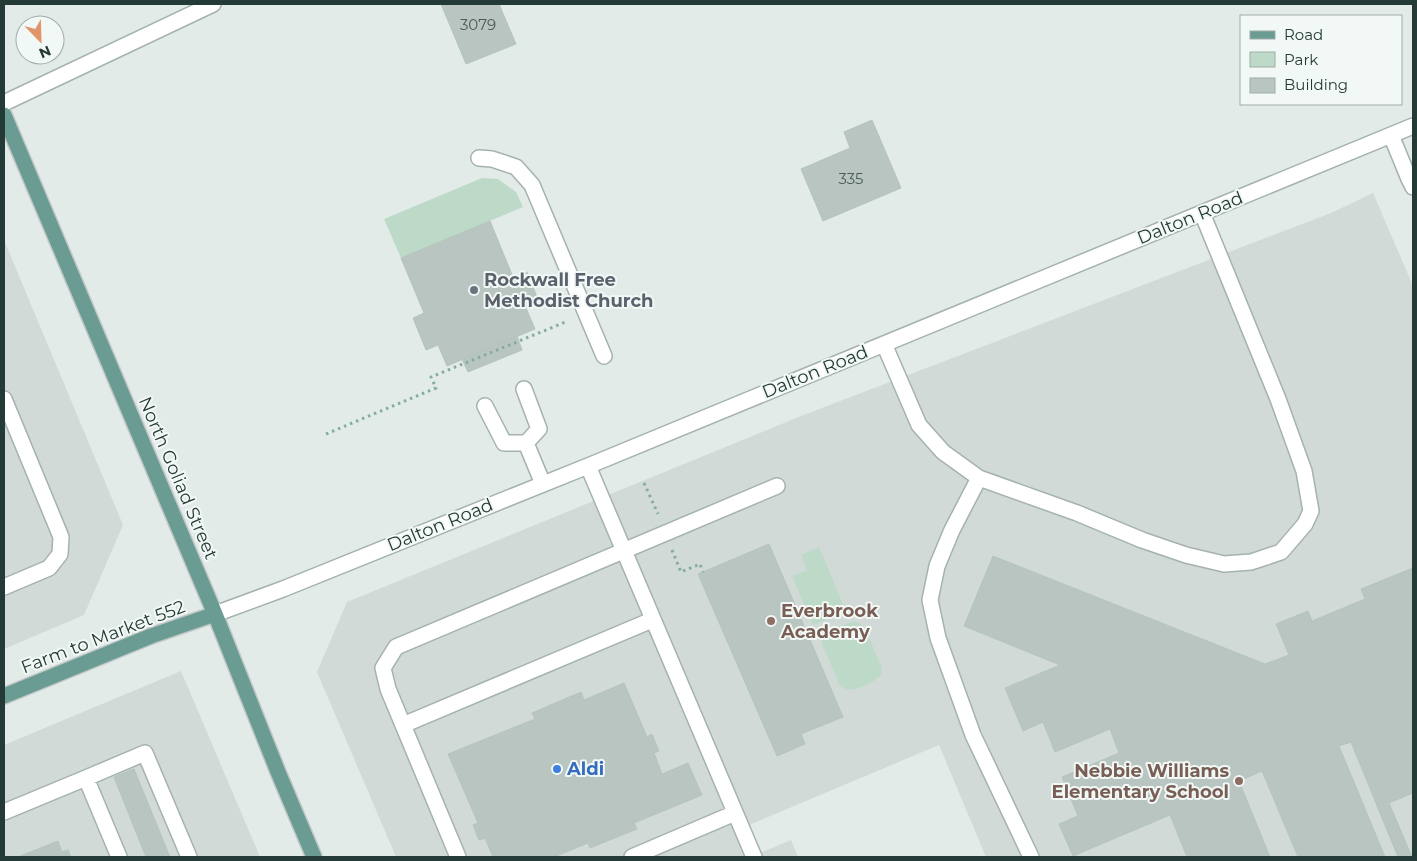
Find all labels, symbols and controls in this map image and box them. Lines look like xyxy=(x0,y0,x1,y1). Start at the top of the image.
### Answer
north arrow xyxy=(15,15,65,65)
house number: 3079 xyxy=(460,15,496,34)
legend xyxy=(1240,15,1402,105)
text: Road xyxy=(1284,25,1323,44)
text: N xyxy=(36,41,54,62)
text: Park xyxy=(1284,50,1318,69)
text: Building xyxy=(1284,75,1348,94)
house number: 335 xyxy=(838,169,864,188)
street label: Dalton Road xyxy=(1134,187,1246,249)
place label: Rockwall Free Methodist Church xyxy=(484,269,653,312)
marker: Rockwall Free Methodist Church xyxy=(468,284,480,296)
street label: Dalton Road xyxy=(759,341,871,403)
street label: North Goliad Street xyxy=(134,393,222,563)
street label: Dalton Road xyxy=(384,494,496,556)
street label: Farm to Market 552 xyxy=(18,596,188,678)
place label: Everbrook Academy xyxy=(780,600,878,643)
marker: Everbrook Academy xyxy=(765,615,777,627)
place label: Aldi xyxy=(566,758,604,780)
place label: Nebbie Williams Elementary School xyxy=(1052,760,1229,803)
marker: Aldi xyxy=(551,763,563,775)
marker: Nebbie Williams Elementary School xyxy=(1233,775,1245,787)

